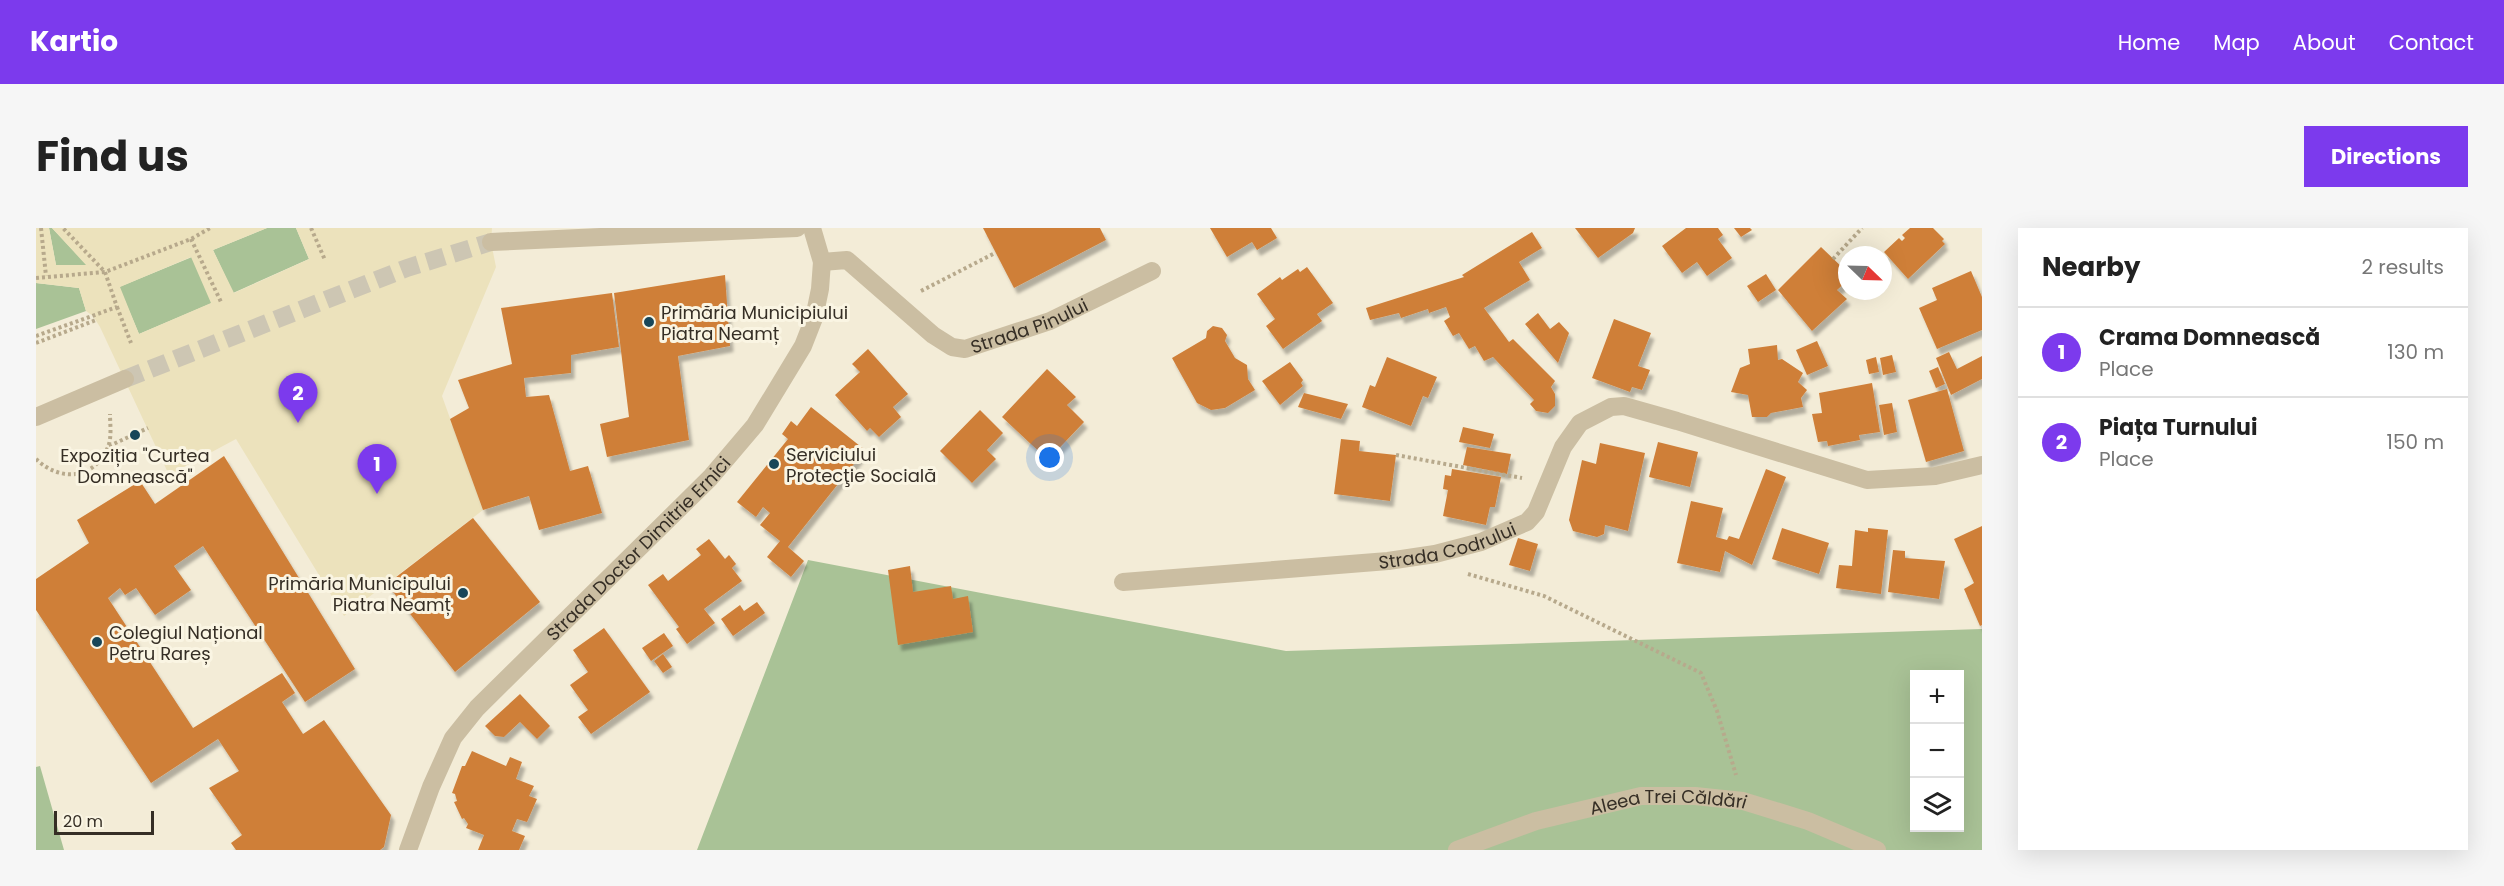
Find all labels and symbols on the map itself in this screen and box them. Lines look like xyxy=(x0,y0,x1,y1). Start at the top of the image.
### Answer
north arrow xyxy=(1838,246,1892,300)
street label: Strada Pinului xyxy=(967,292,1092,359)
place label: Primăria Municipiului Piatra Neamț xyxy=(661,300,848,346)
marker: Primăria Municipiului Piatra Neamț xyxy=(642,315,656,329)
pin: 2 xyxy=(278,374,318,423)
marker: Expoziția "Curtea Domnească" xyxy=(128,428,142,442)
place label: Serviciului Protecţie Socială xyxy=(786,442,936,488)
place label: Expoziția "Curtea Domnească" xyxy=(60,443,210,489)
your location xyxy=(1035,443,1064,472)
pin: 1 xyxy=(358,444,396,494)
street label: Strada Doctor Dimitrie Ernici xyxy=(540,451,736,646)
marker: Serviciului Protecţie Socială xyxy=(767,457,781,471)
street label: Strada Codrului xyxy=(1377,516,1520,574)
place label: Primăria Municipului Piatra Neamț xyxy=(268,571,451,617)
marker: Primăria Municipului Piatra Neamț xyxy=(456,586,470,600)
place label: Colegiul Național Petru Rareș xyxy=(109,620,263,666)
marker: Colegiul Național Petru Rareș xyxy=(90,635,104,649)
street label: Aleea Trei Căldări xyxy=(1587,784,1751,820)
scale bar xyxy=(54,808,154,836)

